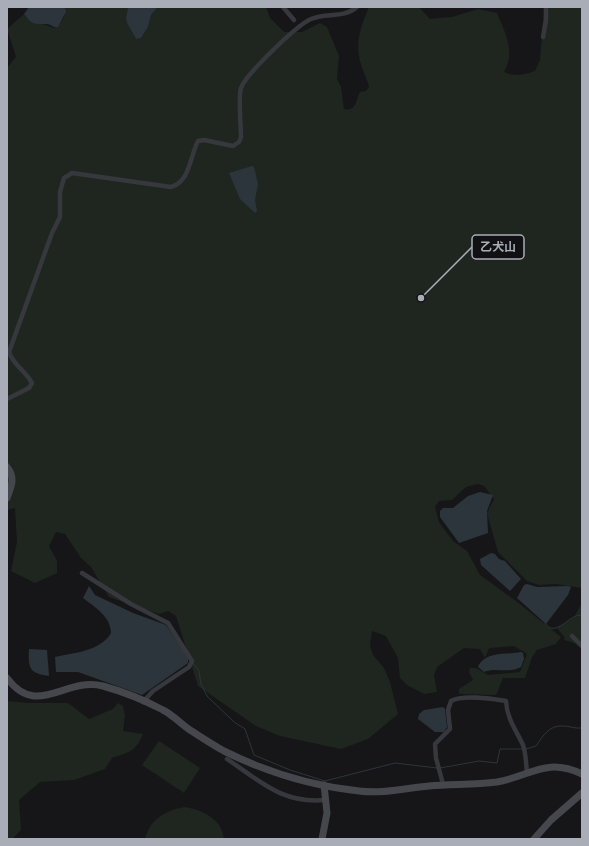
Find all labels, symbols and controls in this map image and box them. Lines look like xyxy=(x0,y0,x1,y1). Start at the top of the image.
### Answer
callout: 乙犬山 xyxy=(472,235,524,259)
text: 乙犬山 xyxy=(480,239,516,255)

